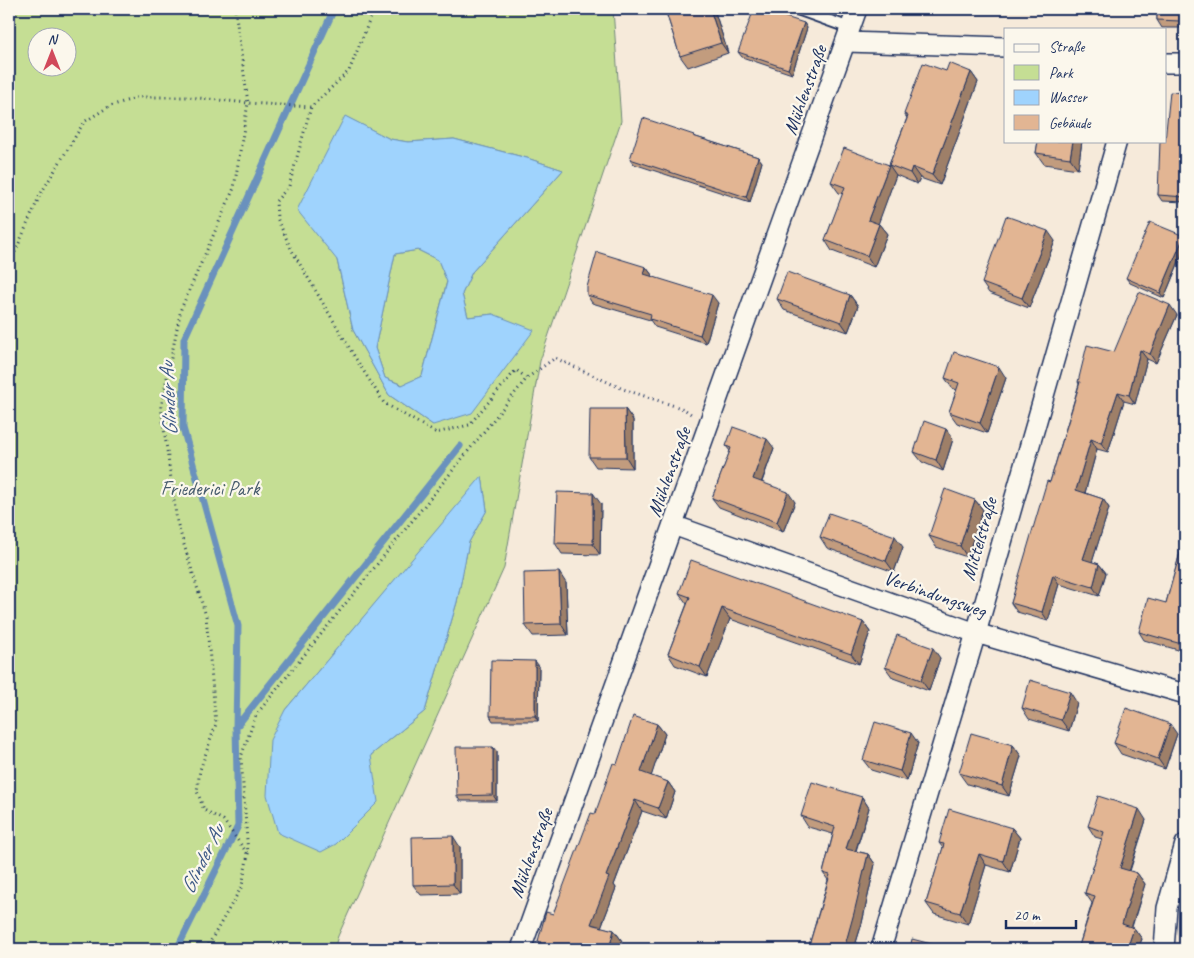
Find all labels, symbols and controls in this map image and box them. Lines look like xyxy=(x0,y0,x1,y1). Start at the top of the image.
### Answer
north arrow xyxy=(28,28,78,78)
legend xyxy=(1004,28,1166,142)
text: N xyxy=(48,31,59,48)
text: Straße xyxy=(1049,38,1085,57)
street label: Mühlenstraße xyxy=(777,41,833,138)
text: Park xyxy=(1049,64,1074,83)
text: Wasser xyxy=(1049,88,1088,107)
text: Gebäude xyxy=(1049,114,1092,133)
water label: Glinder Au xyxy=(153,358,183,436)
street label: Mühlenstraße xyxy=(641,423,697,520)
park label: Friederici Park xyxy=(161,476,261,501)
street label: Mittelstraße xyxy=(955,493,1003,583)
street label: Verbindungsweg xyxy=(881,565,991,624)
street label: Mühlenstraße xyxy=(503,804,559,901)
water label: Glinder Au xyxy=(174,817,231,898)
scale bar xyxy=(1006,898,1076,930)
text: 20 m xyxy=(1014,906,1041,925)

